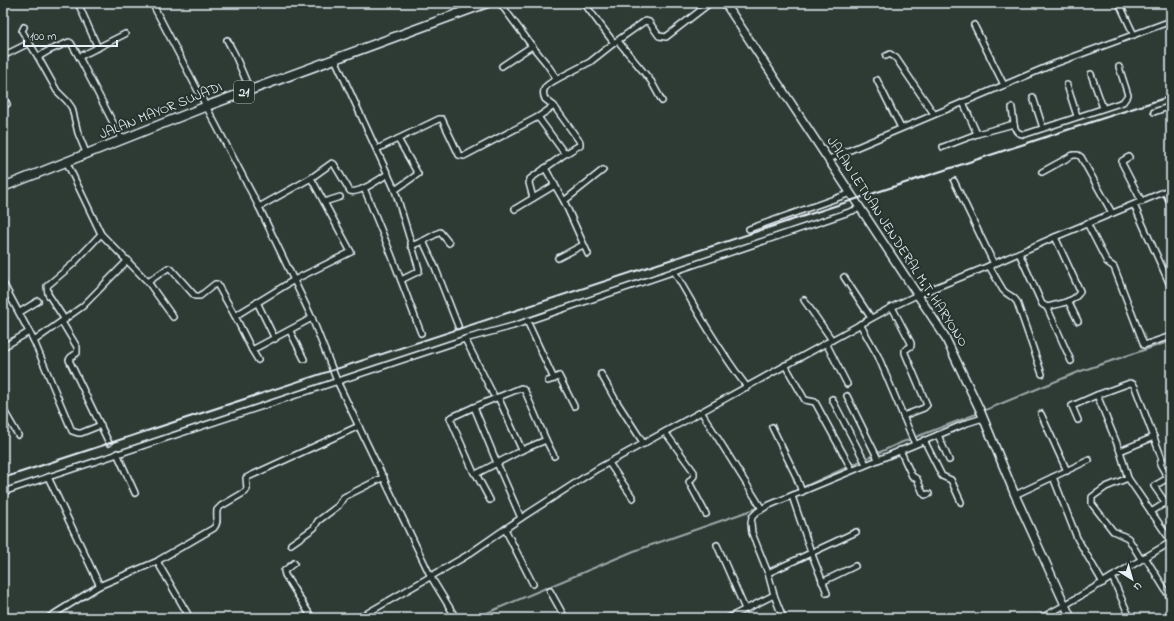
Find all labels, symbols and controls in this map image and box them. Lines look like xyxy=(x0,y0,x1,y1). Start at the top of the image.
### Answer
scale bar xyxy=(24,22,117,48)
text: 100 m xyxy=(30,28,57,46)
street label: JALAN MAYOR SUJADI xyxy=(96,77,226,145)
road number: 21 xyxy=(234,81,254,103)
street label: JALAN LETNAN JENDERAL M.T. HARYONO xyxy=(821,133,973,351)
north arrow xyxy=(1112,559,1152,599)
text: U xyxy=(1130,578,1145,595)

